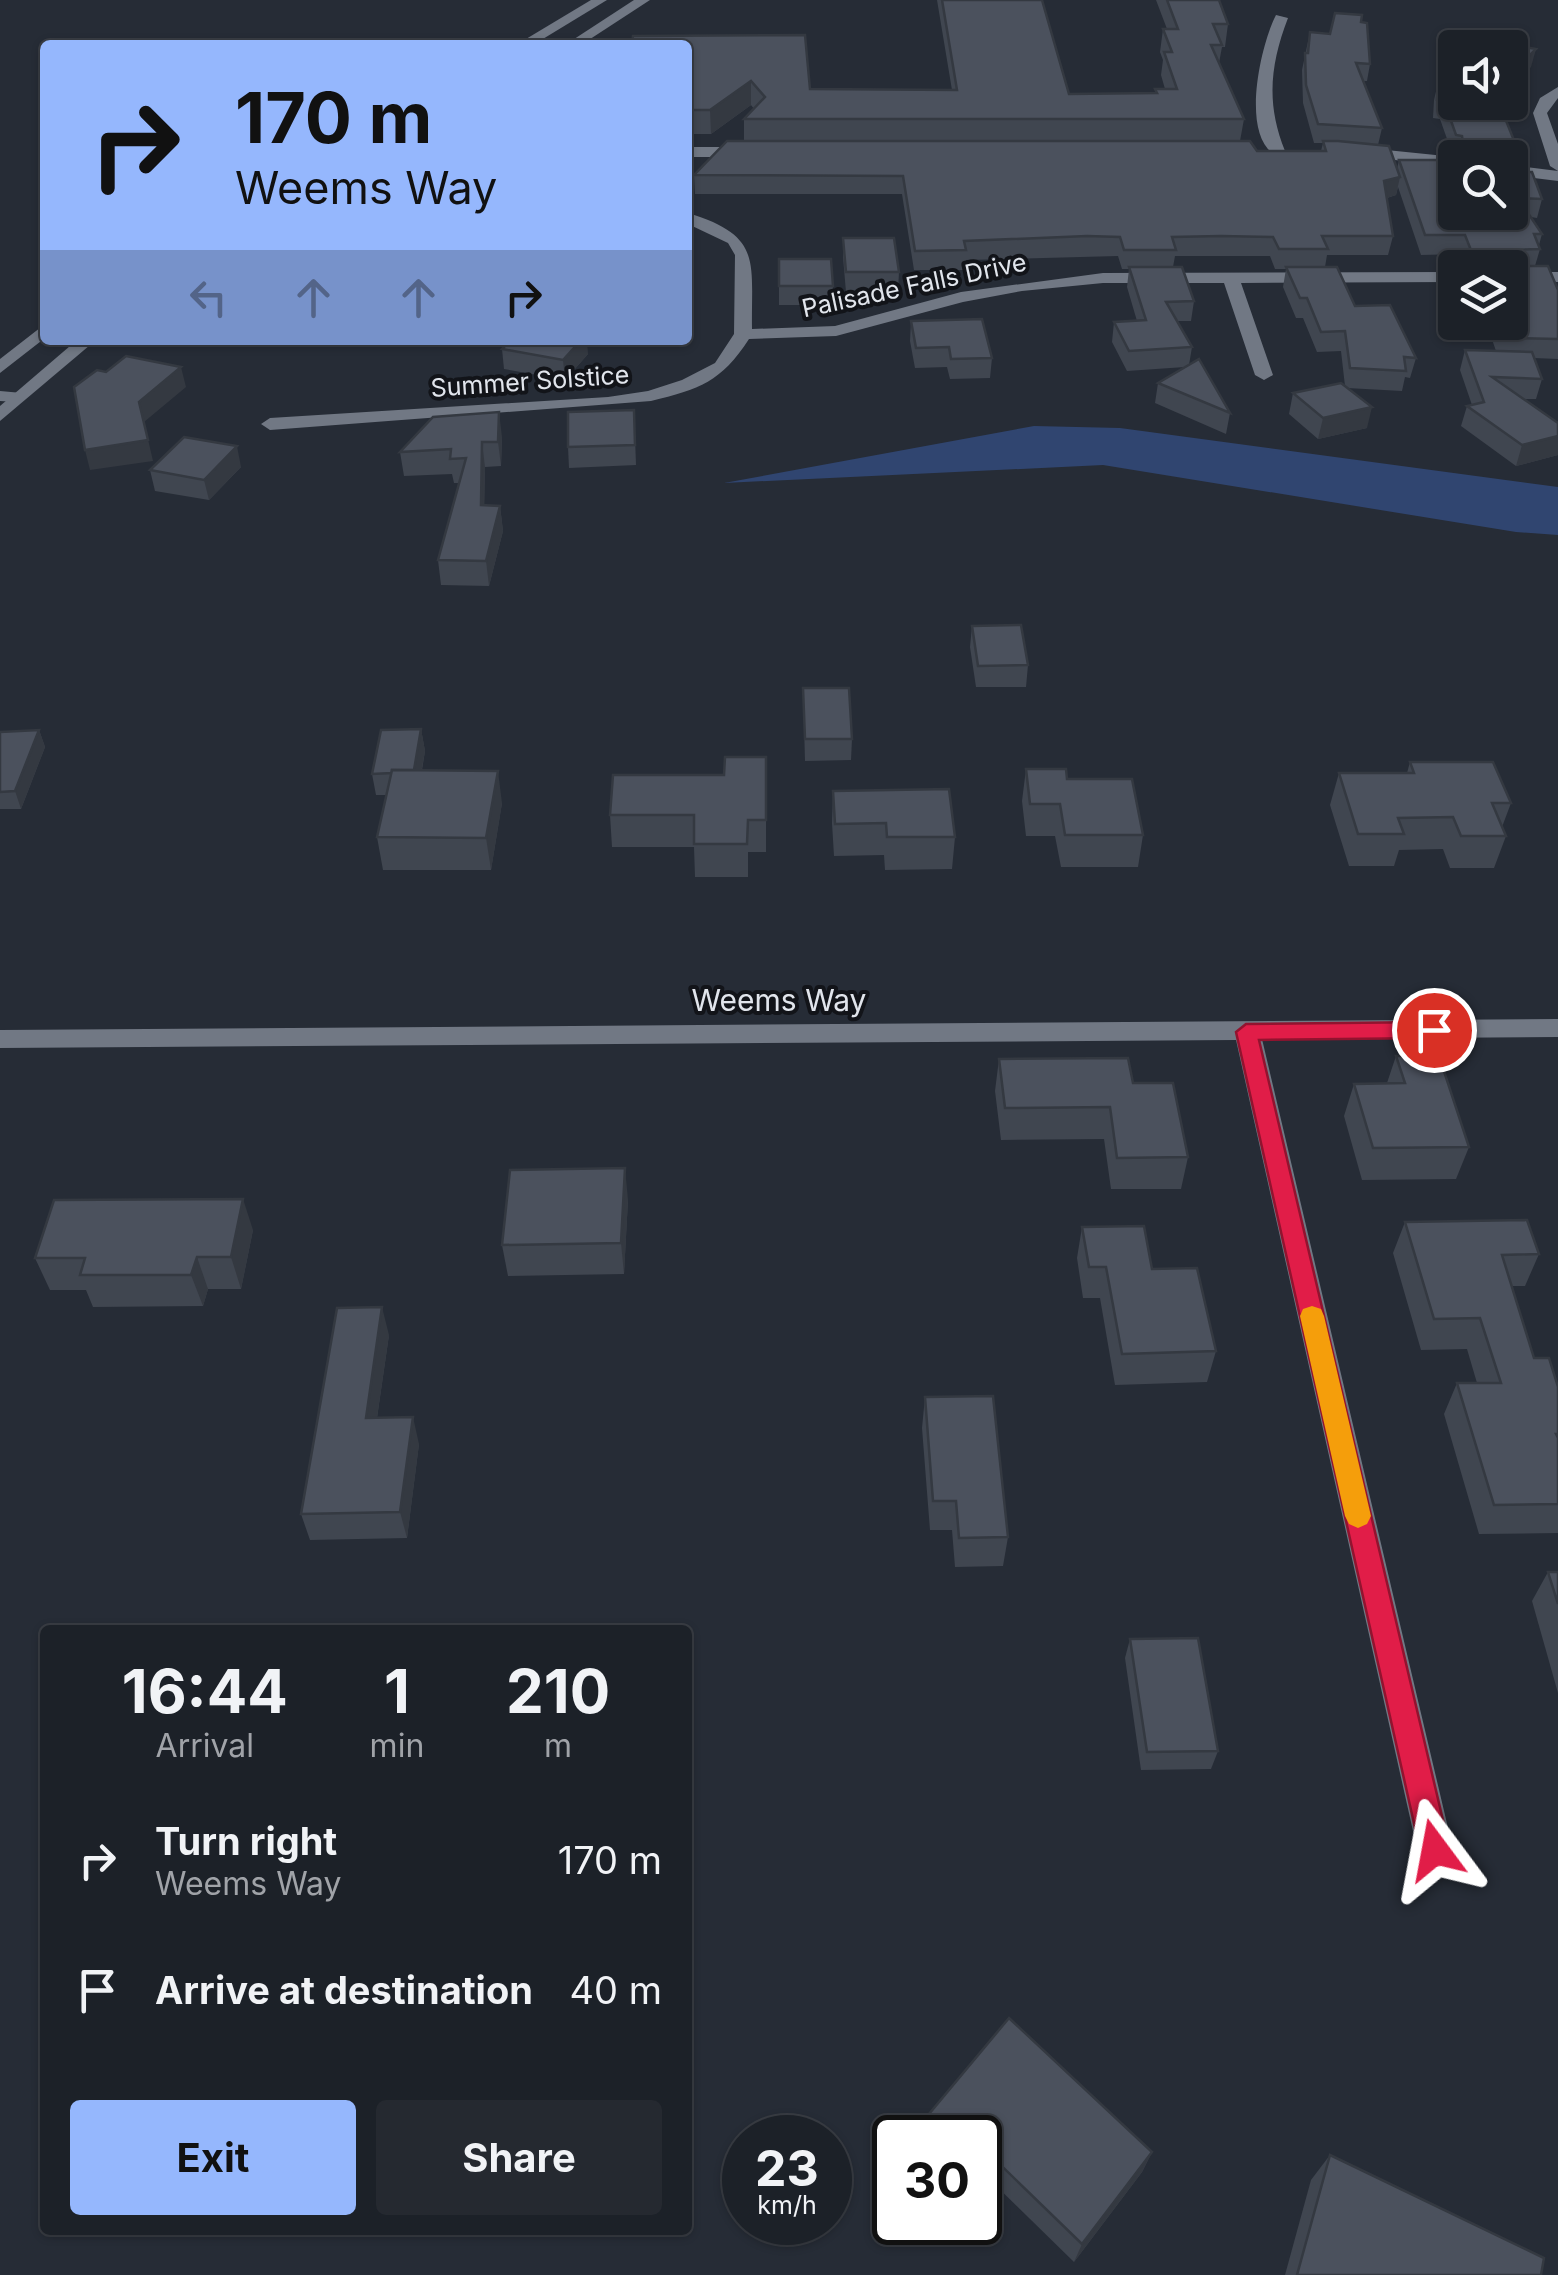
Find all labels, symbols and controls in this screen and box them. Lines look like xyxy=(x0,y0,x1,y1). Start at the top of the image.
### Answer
map controls xyxy=(1438,30,1528,340)
button: sound xyxy=(1438,30,1528,120)
text: 170 m xyxy=(235,75,432,160)
icon: right xyxy=(70,80,200,210)
button: search xyxy=(1438,140,1528,230)
text: Weems Way xyxy=(235,160,497,215)
street label: Palisade Falls Drive xyxy=(799,247,1029,323)
button: layers xyxy=(1438,250,1528,340)
icon: left xyxy=(181,270,236,325)
icon: ahead xyxy=(286,270,341,325)
icon: ahead xyxy=(391,270,446,325)
icon: right xyxy=(496,270,551,325)
street label: Summer Solstice xyxy=(430,359,630,403)
street label: Weems Way xyxy=(692,982,867,1018)
pin xyxy=(1392,988,1477,1073)
icon: arrive xyxy=(1407,1003,1462,1058)
text: 16:44 xyxy=(122,1655,288,1727)
text: 1 xyxy=(384,1655,410,1727)
text: 210 xyxy=(506,1655,610,1727)
text: Arrival xyxy=(156,1726,254,1765)
text: min xyxy=(370,1726,424,1765)
text: m xyxy=(544,1726,572,1765)
position arrow xyxy=(1383,1798,1487,1902)
text: Turn right xyxy=(155,1818,337,1864)
icon: right xyxy=(70,1833,125,1888)
text: 170 m xyxy=(558,1837,662,1883)
text: Weems Way xyxy=(155,1864,342,1903)
icon: arrive xyxy=(70,1963,125,2018)
text: Arrive at destination xyxy=(155,1967,533,2013)
text: 40 m xyxy=(570,1967,662,2013)
button: Exit xyxy=(70,2100,356,2215)
button: Share xyxy=(376,2100,662,2215)
speed limit sign: 30 xyxy=(872,2115,1002,2245)
text: 23 xyxy=(755,2138,819,2198)
text: km/h xyxy=(757,2190,817,2220)

